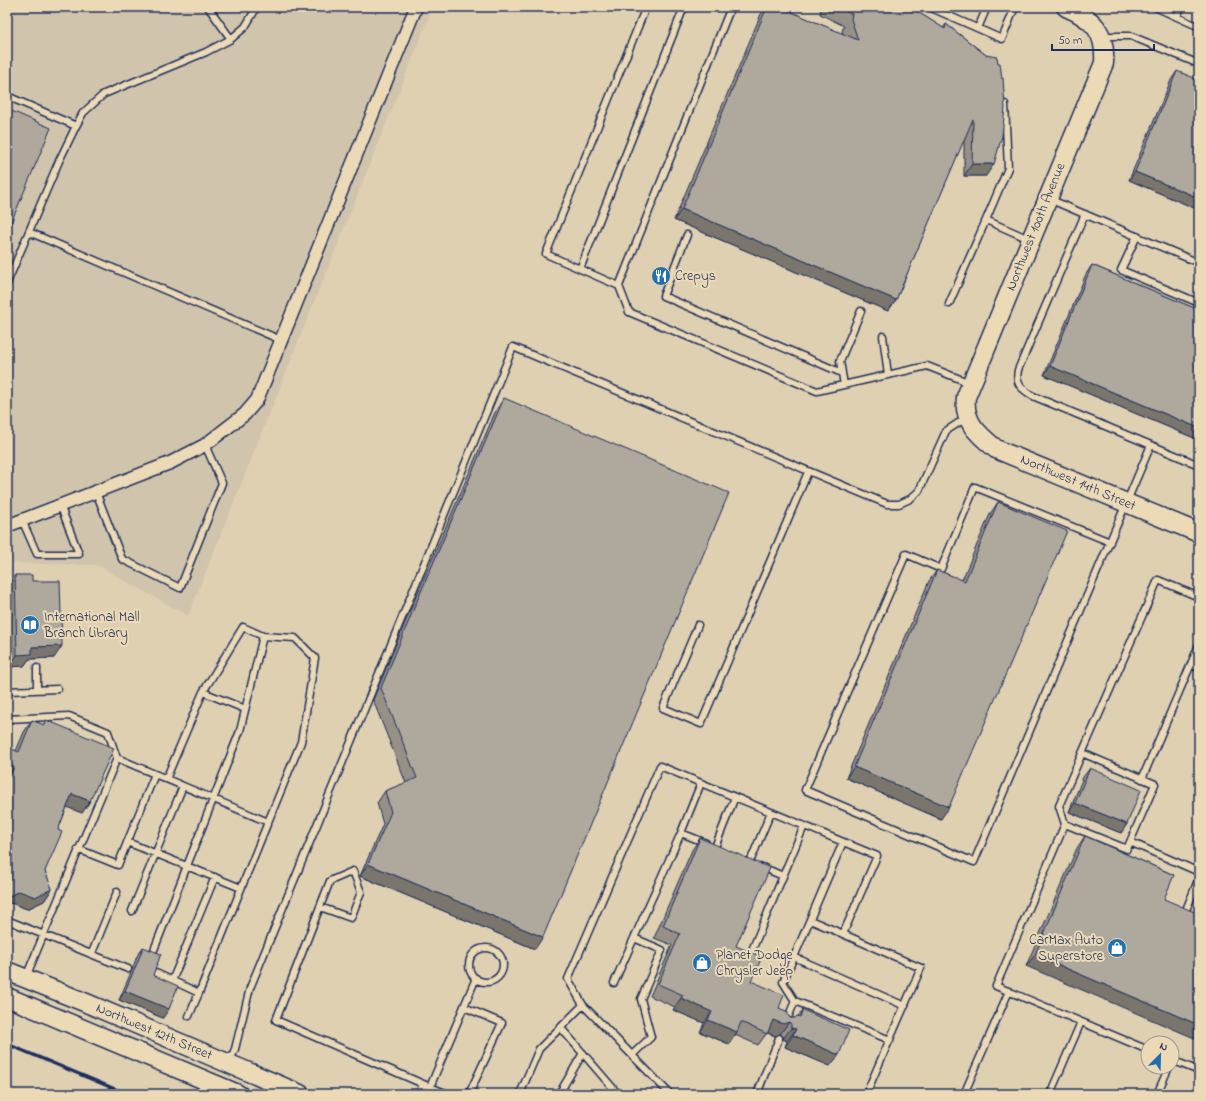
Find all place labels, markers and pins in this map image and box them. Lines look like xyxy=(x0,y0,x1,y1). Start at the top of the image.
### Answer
restaurant icon: Crepys xyxy=(650,265,672,287)
place label: Crepys xyxy=(675,266,716,288)
place label: International Mall Branch Library xyxy=(43,607,140,645)
library icon: International Mall Branch Library xyxy=(19,614,41,636)
place label: CarMax Auto Superstore xyxy=(1029,930,1104,967)
shop icon: CarMax Auto Superstore xyxy=(1106,937,1128,959)
place label: Planet Dodge Chrysler Jeep xyxy=(716,945,793,983)
shop icon: Planet Dodge Chrysler Jeep xyxy=(691,952,713,974)

